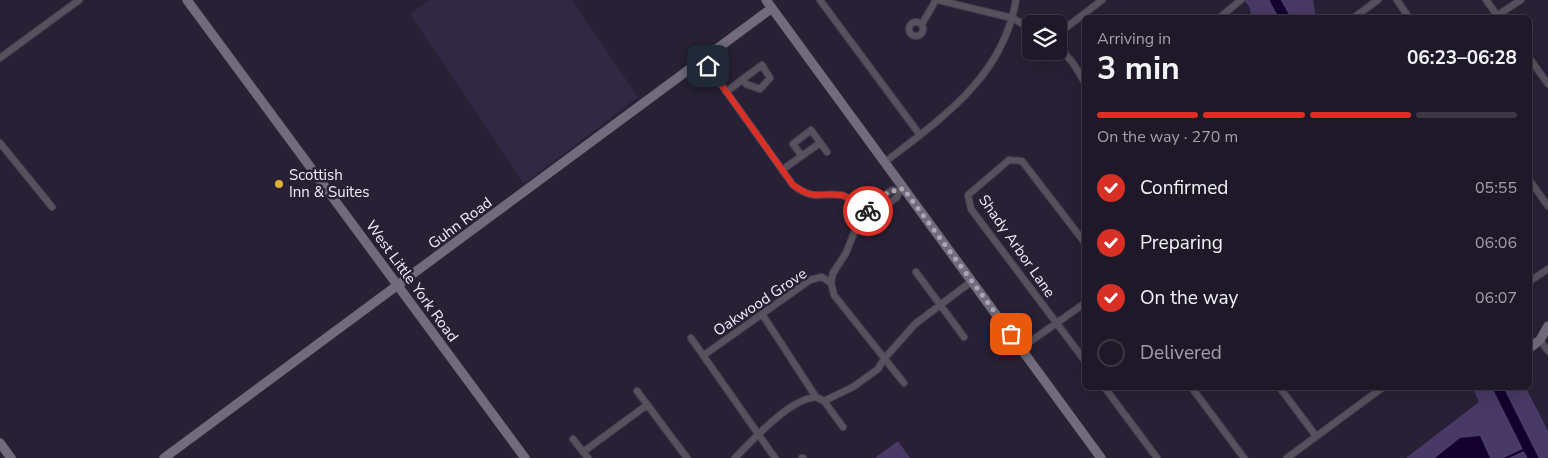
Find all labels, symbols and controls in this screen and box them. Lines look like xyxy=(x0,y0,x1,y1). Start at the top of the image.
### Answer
map controls xyxy=(1022,15,1067,60)
button: layers xyxy=(1022,15,1067,60)
text: Arriving in xyxy=(1097,28,1171,50)
pin xyxy=(687,45,729,87)
text: 06:23–06:28 xyxy=(1407,45,1517,71)
text: 3 min xyxy=(1097,47,1180,90)
icon: home xyxy=(694,52,722,80)
text: On the way · 270 m xyxy=(1097,126,1238,148)
place label: Scottish Inn & Suites xyxy=(289,165,369,202)
icon: check xyxy=(1097,174,1125,202)
text: Confirmed xyxy=(1140,175,1228,201)
text: 05:55 xyxy=(1475,177,1517,199)
marker: Scottish Inn & Suites xyxy=(273,178,285,190)
courier xyxy=(843,186,893,236)
street label: Shady Arbor Lane xyxy=(974,191,1060,301)
street label: Guhn Road xyxy=(424,192,496,254)
icon: bike xyxy=(854,197,882,225)
street label: West Little York Road xyxy=(361,216,463,346)
icon: check xyxy=(1097,229,1125,257)
text: Preparing xyxy=(1140,230,1223,256)
text: 06:06 xyxy=(1475,232,1517,254)
street label: Oakwood Grove xyxy=(709,263,811,341)
icon: check xyxy=(1097,284,1125,312)
text: On the way xyxy=(1140,285,1238,311)
text: 06:07 xyxy=(1475,287,1517,309)
pin xyxy=(990,313,1032,355)
icon: bag xyxy=(997,320,1025,348)
text: Delivered xyxy=(1140,340,1222,366)

